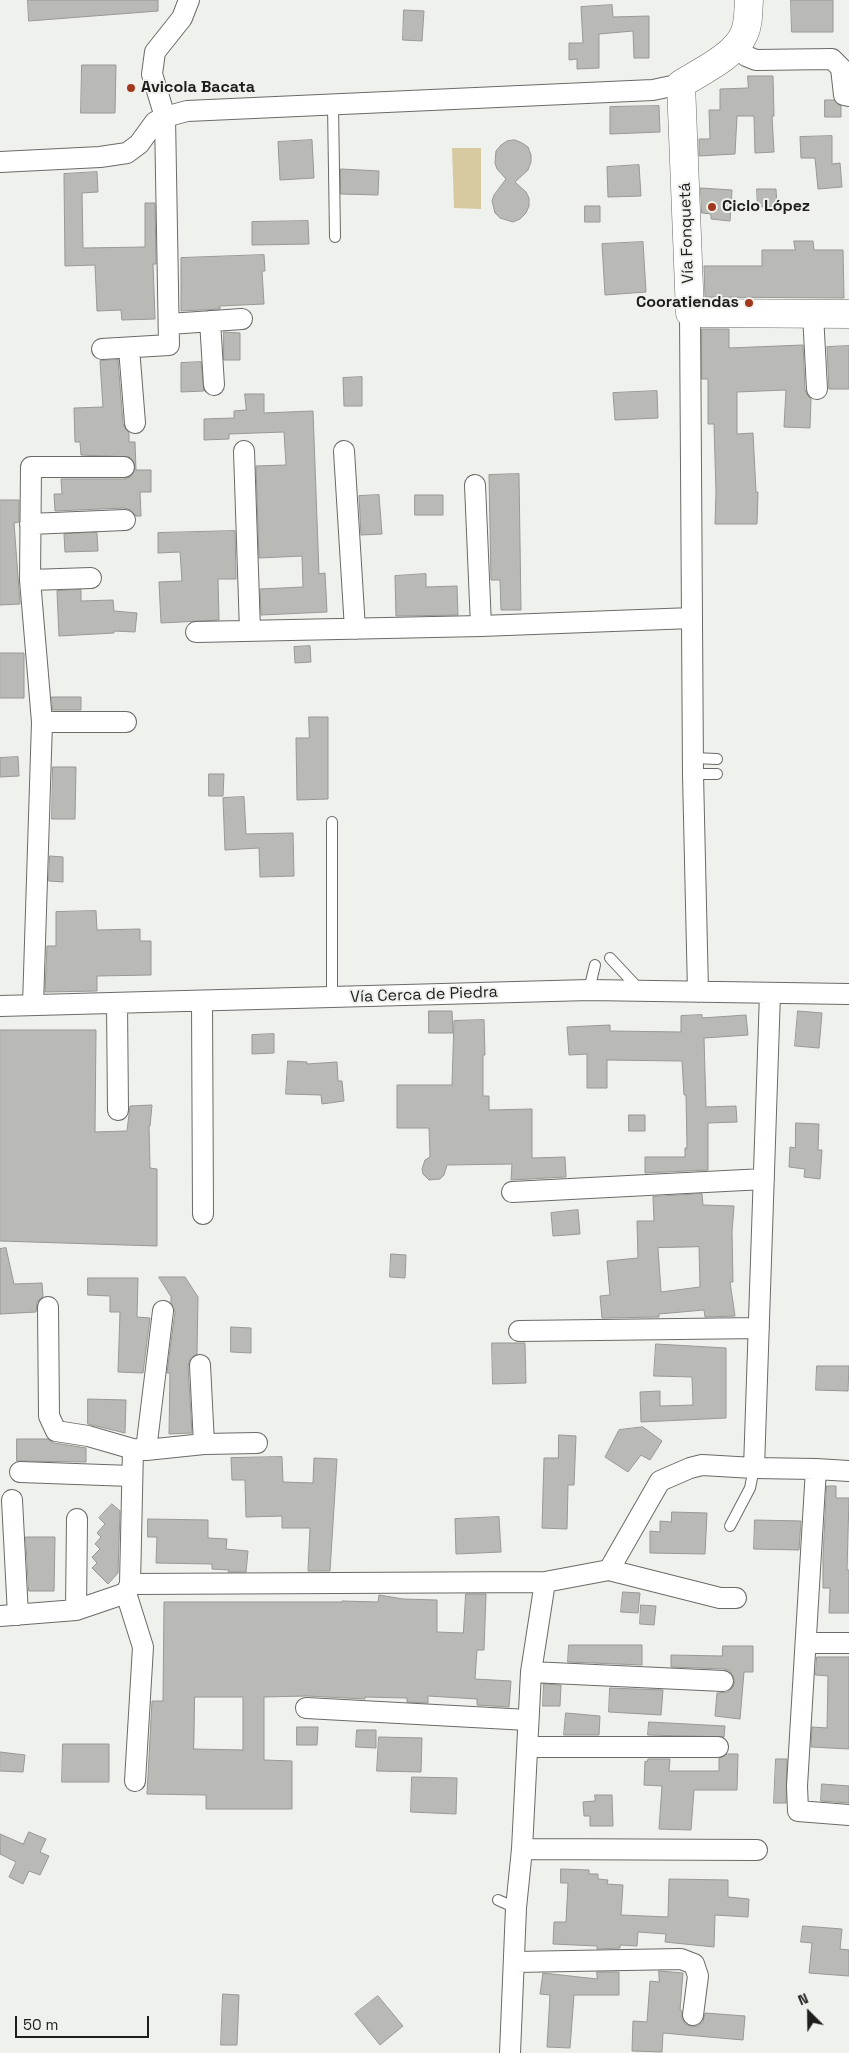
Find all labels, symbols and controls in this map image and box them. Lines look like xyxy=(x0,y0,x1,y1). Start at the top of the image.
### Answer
place label: Avicola Bacata xyxy=(141,78,255,98)
marker: Avicola Bacata xyxy=(125,82,137,94)
street label: Vía Fonquetá xyxy=(676,182,698,284)
place label: Ciclo López xyxy=(722,197,810,217)
marker: Ciclo López xyxy=(706,201,718,213)
place label: Cooratiendas xyxy=(636,293,739,313)
marker: Cooratiendas xyxy=(743,297,755,309)
street label: Vía Cerca de Piedra xyxy=(350,983,498,1007)
north arrow xyxy=(784,1988,834,2038)
text: N xyxy=(795,1989,811,2009)
scale bar xyxy=(18,2006,151,2038)
text: 50 m xyxy=(23,2015,58,2034)

